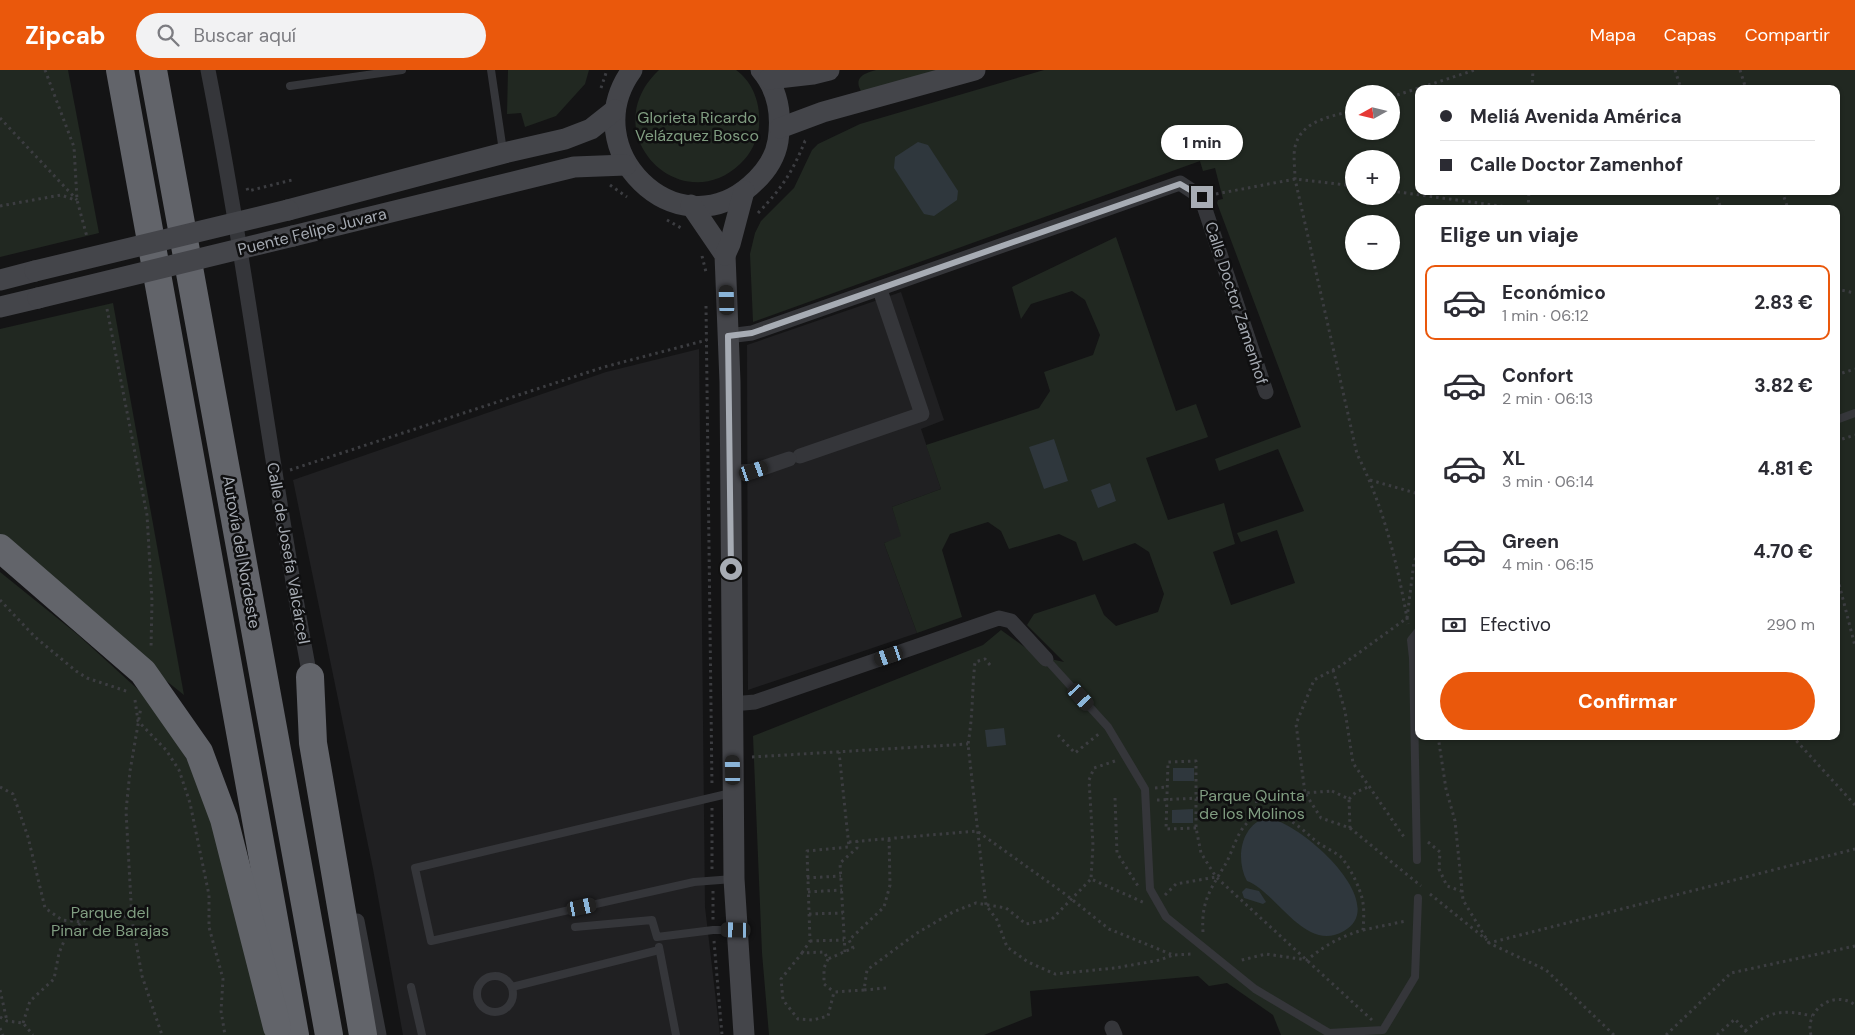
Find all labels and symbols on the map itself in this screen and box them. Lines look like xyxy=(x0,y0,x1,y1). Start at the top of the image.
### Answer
north arrow xyxy=(1345,85,1400,140)
park label: Glorieta Ricardo Velázquez Bosco xyxy=(635,107,759,146)
callout: 1 min xyxy=(1161,124,1243,160)
route end xyxy=(1191,186,1213,208)
street label: Puente Felipe Juvara xyxy=(235,203,389,260)
street label: Calle Doctor Zamenhof xyxy=(1200,219,1273,387)
car xyxy=(718,285,735,315)
car xyxy=(737,459,770,483)
street label: Calle de Josefa Valcárcel xyxy=(262,461,315,646)
street label: Autovía del Nordeste xyxy=(218,474,265,630)
route start xyxy=(720,558,742,580)
car xyxy=(872,644,905,668)
car xyxy=(1065,681,1096,713)
car xyxy=(725,755,740,785)
park label: Parque Quinta de los Molinos xyxy=(1199,785,1305,824)
car xyxy=(565,897,598,917)
park label: Parque del Pinar de Barajas xyxy=(51,902,169,941)
car xyxy=(720,922,751,938)

